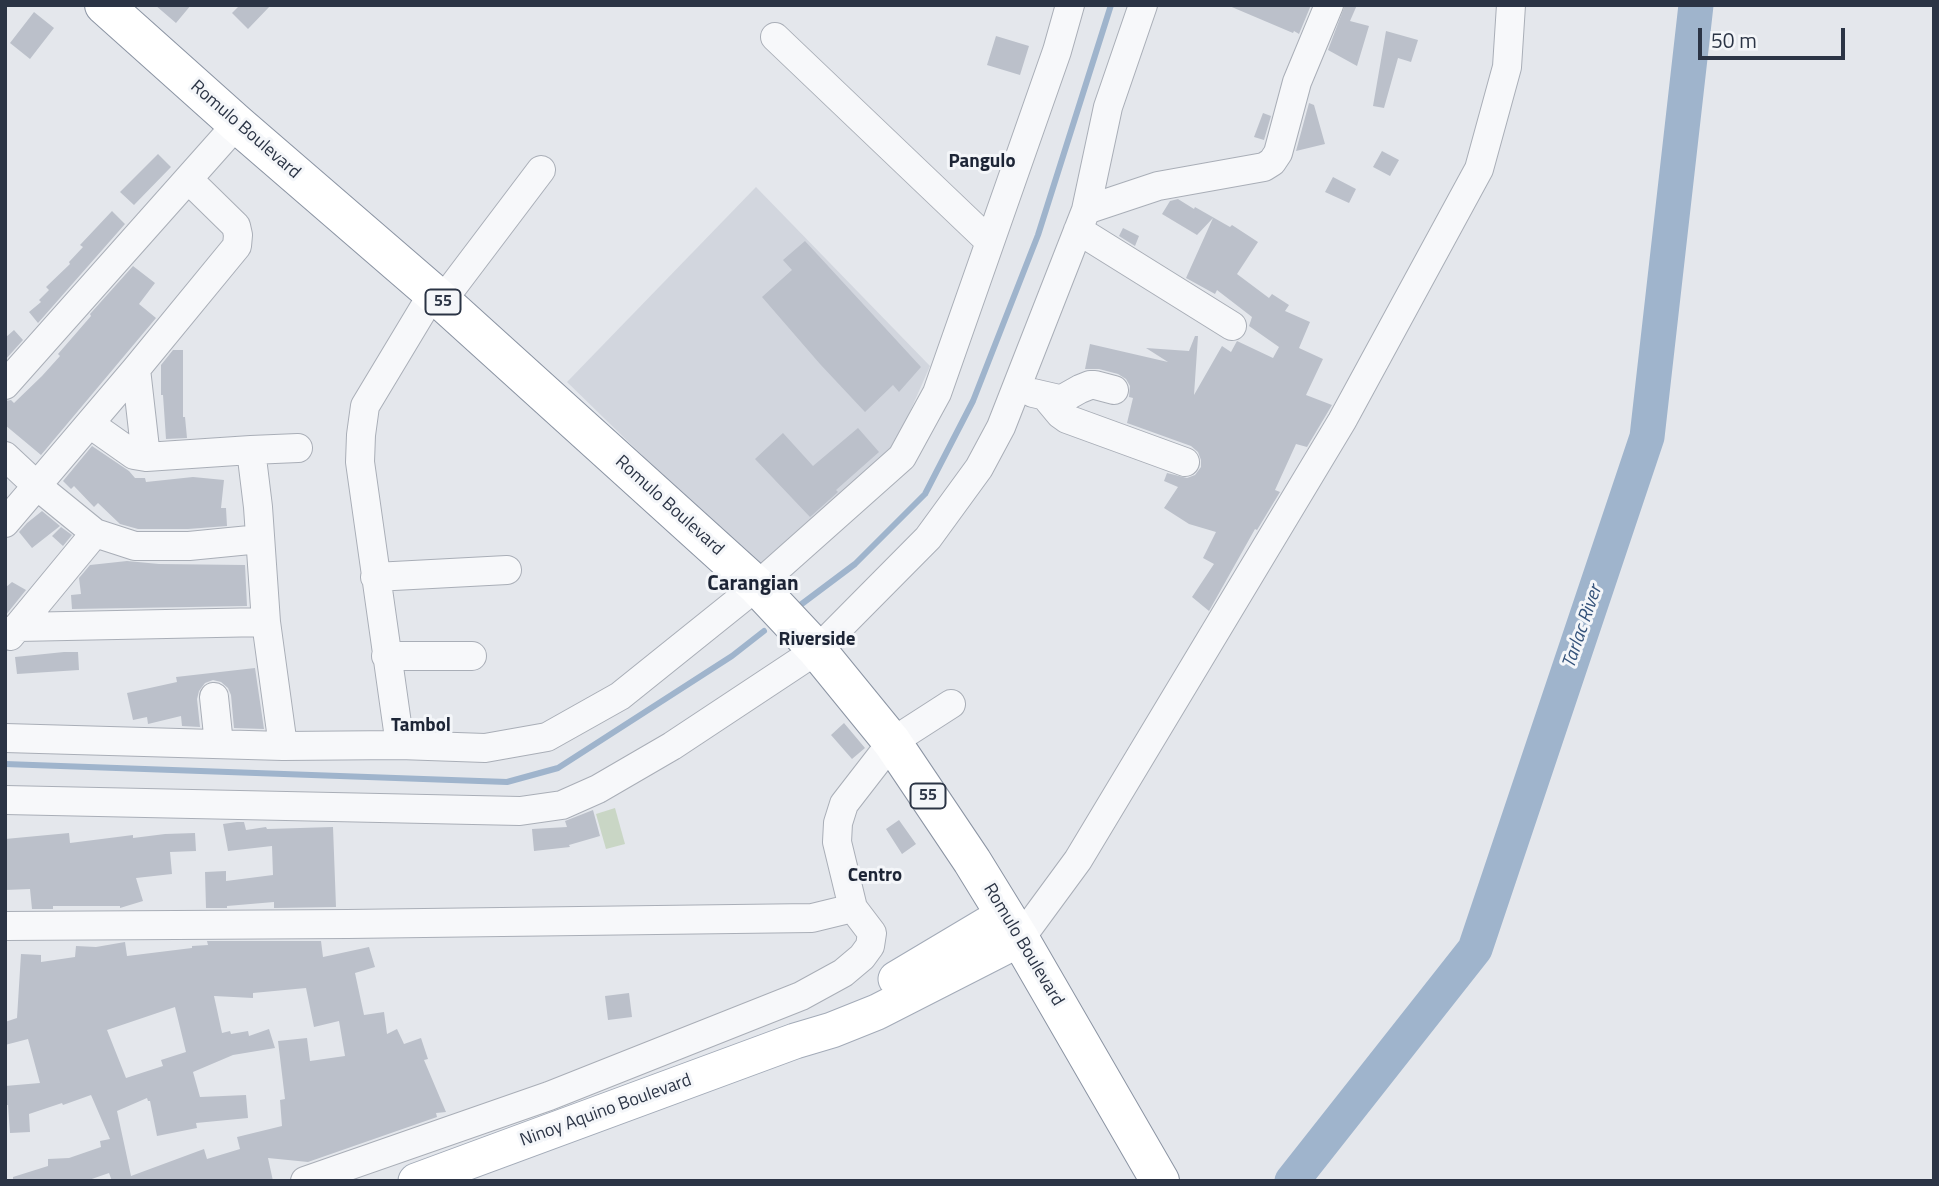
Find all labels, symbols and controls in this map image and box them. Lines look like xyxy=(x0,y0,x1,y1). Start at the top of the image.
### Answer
scale bar xyxy=(1701,14,1848,58)
text: 50 m xyxy=(1711,24,1757,56)
street label: Romulo Boulevard xyxy=(185,76,305,184)
district label: Pangulo xyxy=(948,151,1016,173)
road number: 55 xyxy=(426,290,460,314)
street label: Romulo Boulevard xyxy=(610,451,728,561)
district label: Carangian xyxy=(707,572,799,598)
water label: Tarlac River xyxy=(1558,583,1608,671)
district label: Riverside xyxy=(779,629,855,651)
district label: Tambol xyxy=(391,715,451,737)
road number: 55 xyxy=(911,783,946,808)
district label: Centro xyxy=(848,865,902,887)
street label: Romulo Boulevard xyxy=(978,880,1068,1010)
street label: Ninoy Aquino Boulevard xyxy=(517,1070,695,1152)

